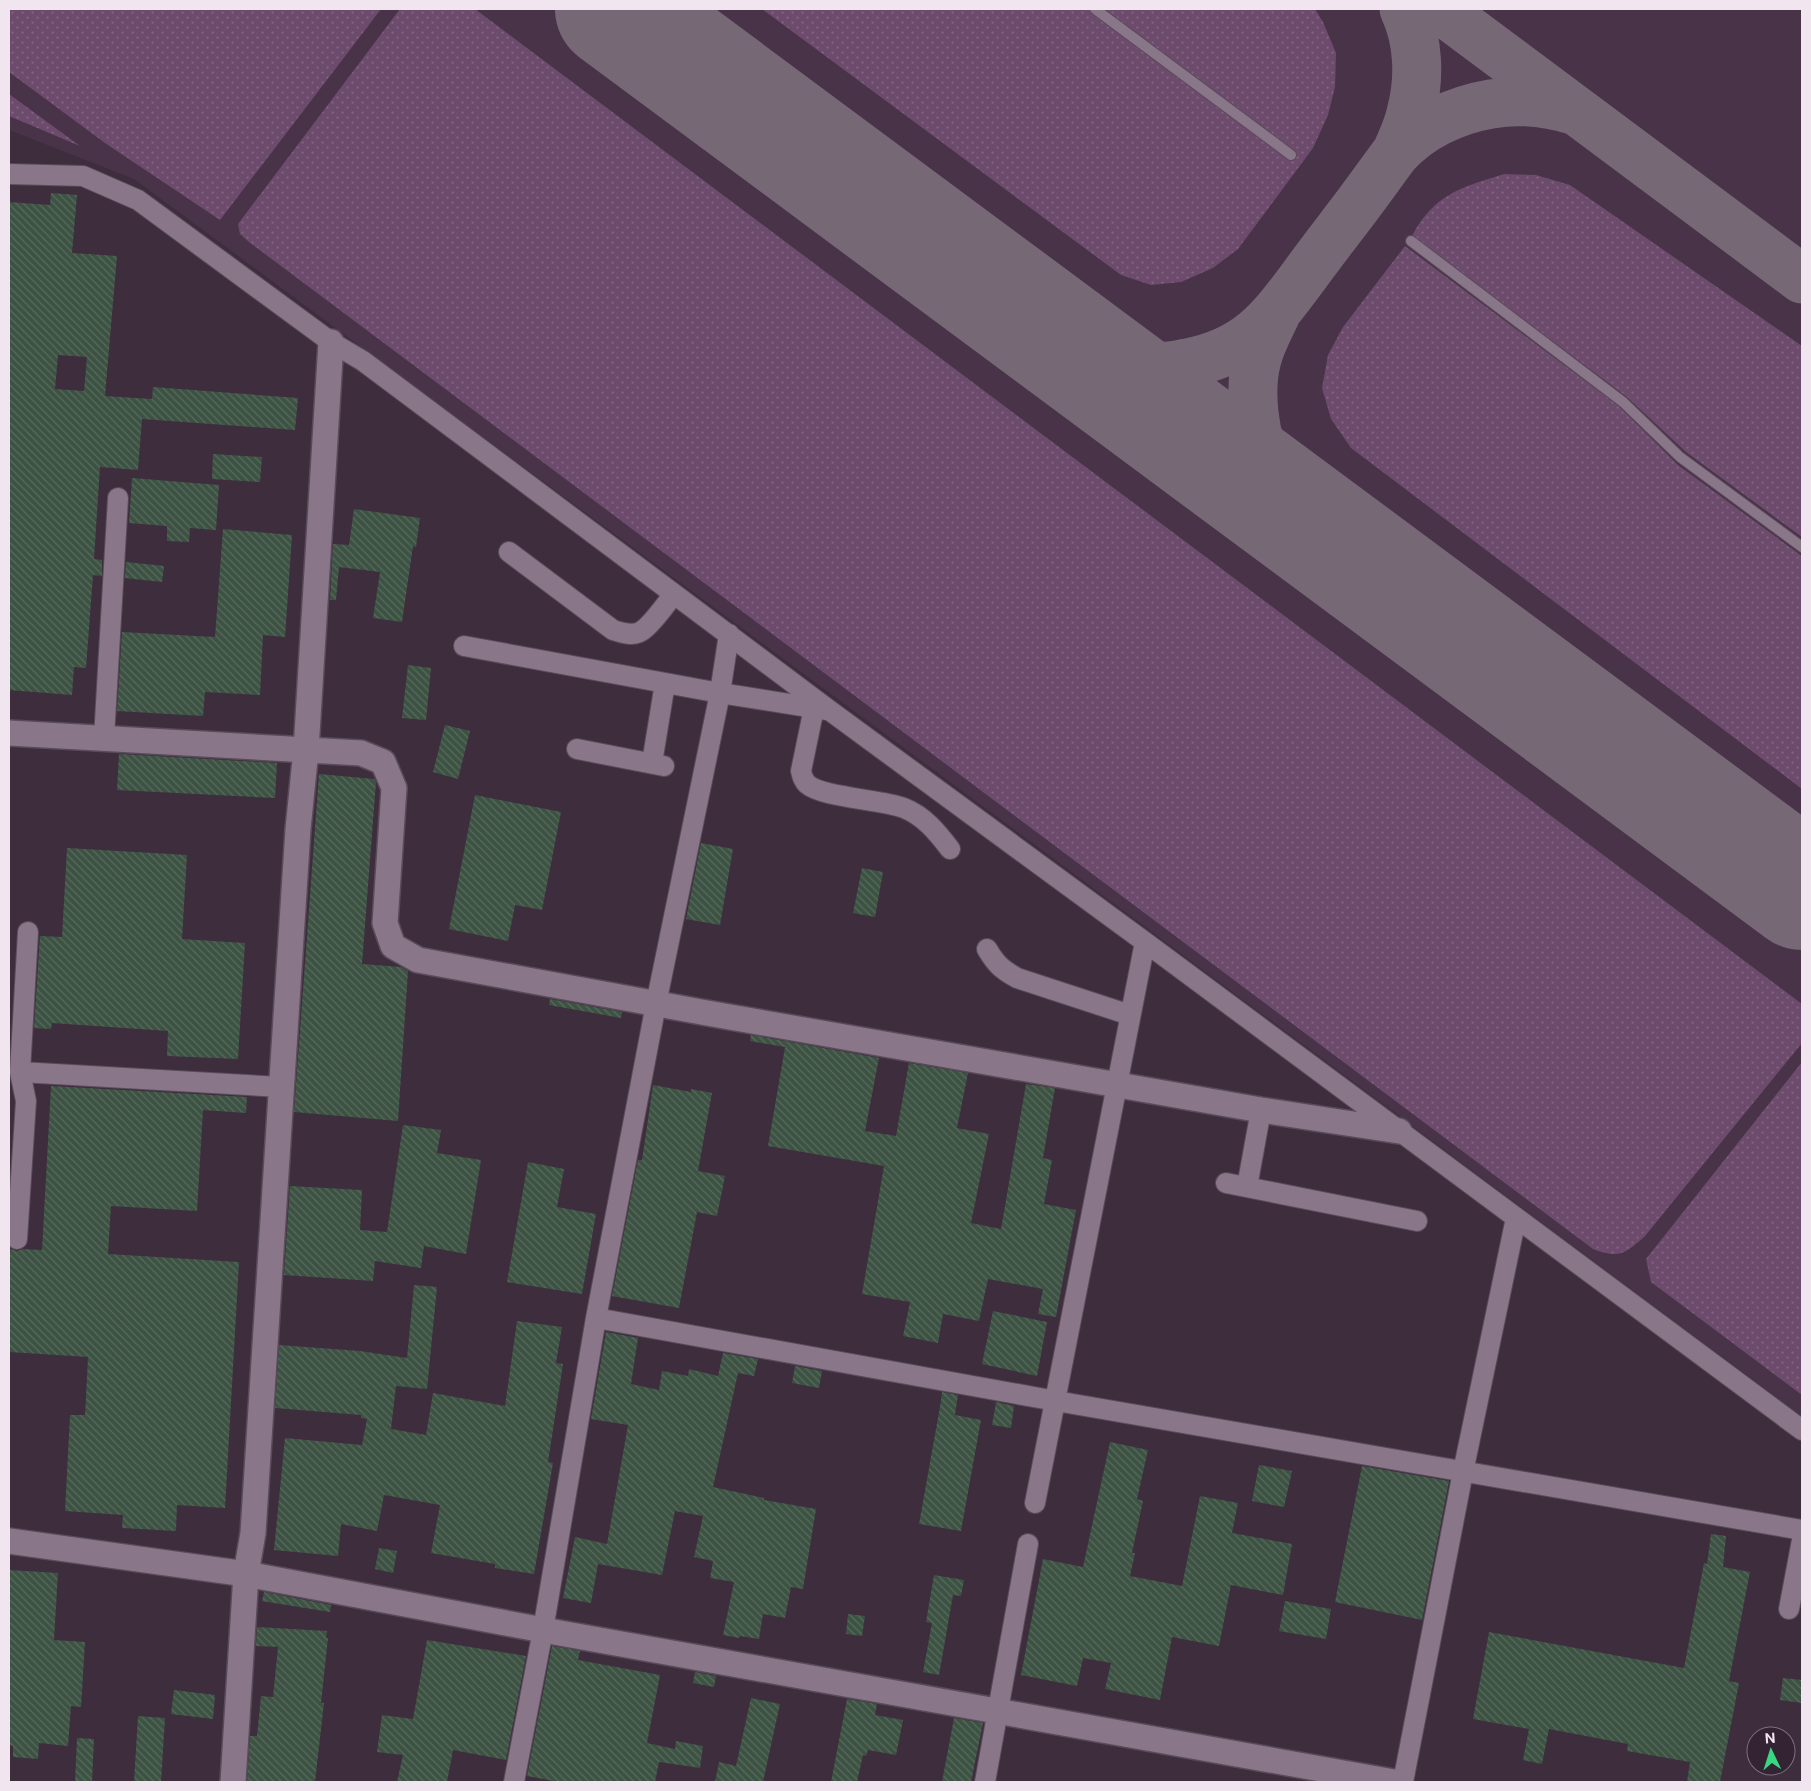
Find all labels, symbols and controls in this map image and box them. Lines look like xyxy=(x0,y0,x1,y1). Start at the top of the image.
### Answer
north arrow xyxy=(1746,1726,1796,1776)
text: N xyxy=(1764,1730,1776,1746)

